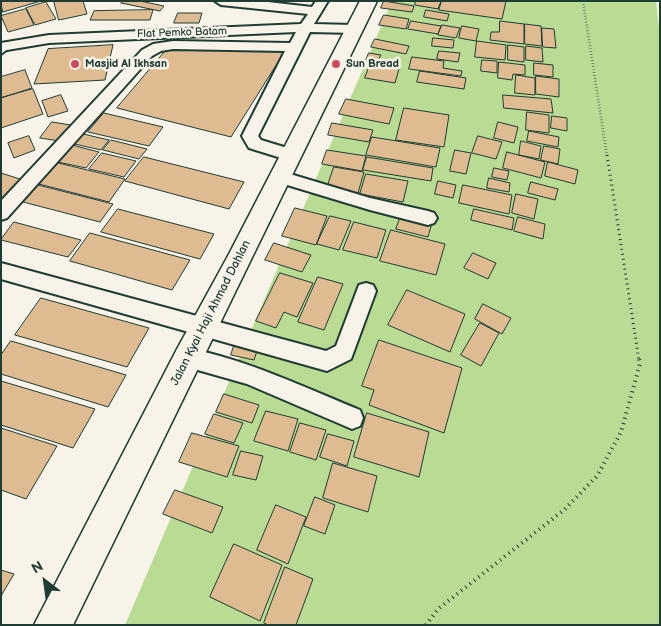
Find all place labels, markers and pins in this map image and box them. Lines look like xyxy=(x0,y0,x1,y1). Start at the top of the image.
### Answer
place label: Masjid Al Ikhsan xyxy=(85,57,167,71)
place label: Sun Bread xyxy=(346,57,399,71)
marker: Masjid Al Ikhsan xyxy=(69,58,81,70)
marker: Sun Bread xyxy=(330,58,342,70)

